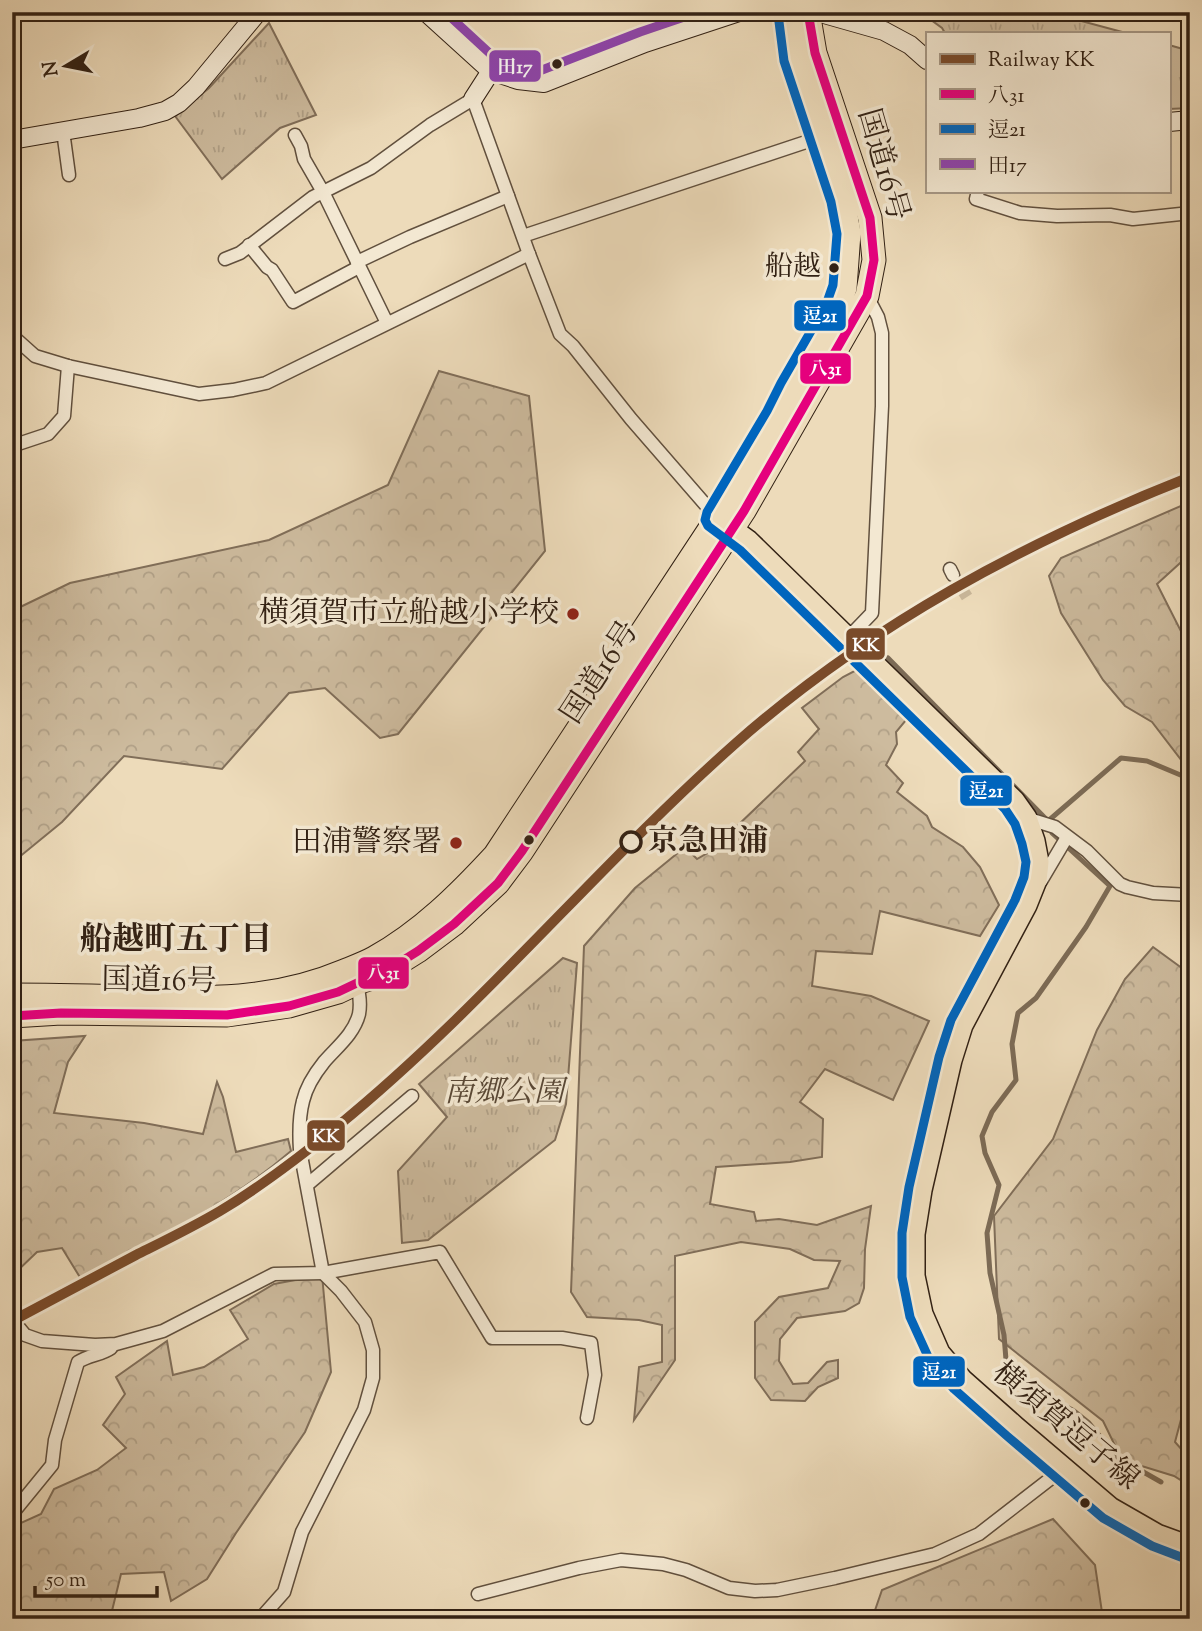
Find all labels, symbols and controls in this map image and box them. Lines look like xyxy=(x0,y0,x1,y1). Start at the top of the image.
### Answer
north arrow xyxy=(32,32,102,102)
legend xyxy=(926,32,1170,192)
text: Railway KK xyxy=(988,46,1095,76)
line badge: 田17 xyxy=(488,49,542,83)
text: 田17 xyxy=(498,55,533,82)
unlabelled marker xyxy=(550,57,564,71)
text: N xyxy=(37,59,66,78)
text: 八31 xyxy=(988,82,1025,112)
street label: 国道16号 xyxy=(845,104,919,226)
text: 逗21 xyxy=(988,116,1026,146)
text: 田17 xyxy=(988,152,1027,182)
place label: 船越 xyxy=(765,248,821,288)
marker: 船越 xyxy=(827,261,841,275)
line badge: 逗21 xyxy=(793,299,847,332)
text: 逗21 xyxy=(803,304,838,331)
line badge: 八31 xyxy=(799,352,852,385)
text: 八31 xyxy=(808,357,842,384)
place label: 横須賀市立船越小学校 xyxy=(259,593,559,636)
marker: 横須賀市立船越小学校 xyxy=(565,606,581,622)
street label: 国道16号 xyxy=(552,613,650,733)
line badge: KK xyxy=(845,627,886,661)
text: KK xyxy=(852,633,880,660)
line badge: 逗21 xyxy=(959,774,1013,807)
text: 逗21 xyxy=(969,779,1004,806)
place label: 京急田浦 xyxy=(648,821,768,864)
place label: 田浦警察署 xyxy=(292,822,442,865)
marker: 京急田浦 xyxy=(620,831,642,853)
unlabelled marker xyxy=(522,833,536,847)
marker: 田浦警察署 xyxy=(448,835,464,851)
district label: 船越町五丁目 xyxy=(80,918,272,964)
line badge: 八31 xyxy=(357,956,410,990)
street label: 国道16号 xyxy=(101,959,217,1005)
text: 八31 xyxy=(366,961,400,988)
park label: 南郷公園 xyxy=(444,1072,569,1115)
line badge: KK xyxy=(306,1119,346,1152)
text: KK xyxy=(312,1124,340,1151)
street label: 横須賀逗子線 xyxy=(982,1353,1148,1501)
line badge: 逗21 xyxy=(912,1355,966,1388)
text: 逗21 xyxy=(922,1360,957,1387)
unlabelled marker xyxy=(1078,1496,1092,1510)
scale bar xyxy=(35,1554,158,1598)
text: 50 m xyxy=(45,1566,86,1596)

